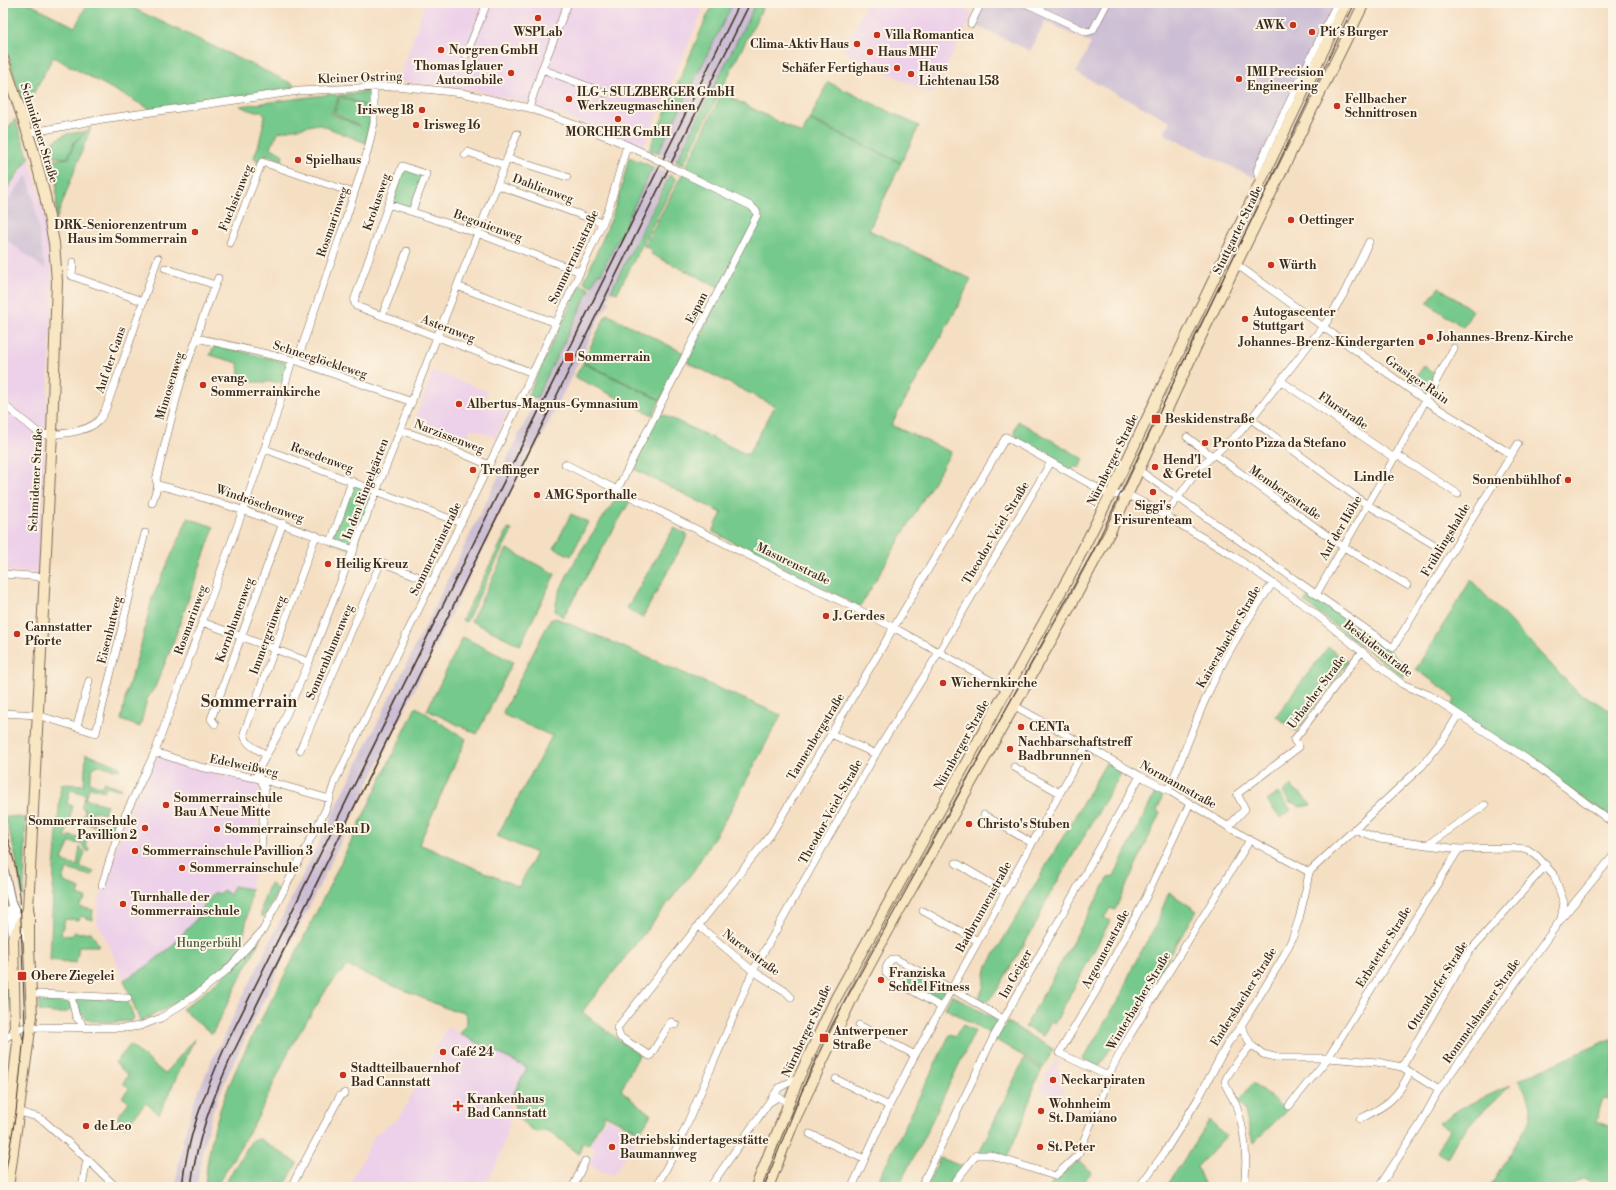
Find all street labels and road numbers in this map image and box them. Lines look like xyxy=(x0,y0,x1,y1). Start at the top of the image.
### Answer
street label: Kleiner Ostring xyxy=(317,69,403,87)
street label: Schmidener Straße xyxy=(17,81,61,185)
street label: Fuchsienweg xyxy=(216,162,256,234)
street label: Krokusweg xyxy=(360,170,394,233)
street label: Dahlienweg xyxy=(510,171,576,207)
street label: Stuttgarter Straße xyxy=(1210,183,1266,277)
street label: Rosmarinweg xyxy=(314,184,352,259)
street label: Begonienweg xyxy=(451,206,525,246)
street label: Sommerrainstraße xyxy=(546,208,602,306)
street label: Espan xyxy=(683,290,711,326)
street label: Asternweg xyxy=(418,311,478,346)
street label: Auf der Gans xyxy=(92,325,129,396)
street label: Schneeglöckleweg xyxy=(271,338,370,383)
street label: Mimosenweg xyxy=(152,349,188,422)
street label: Grasiger Rain xyxy=(1382,352,1452,408)
street label: Flurstraße xyxy=(1315,389,1371,433)
street label: Nürnberger Straße xyxy=(1084,411,1142,509)
street label: Narzissenweg xyxy=(412,417,487,458)
street label: Schmidener Straße xyxy=(26,428,46,532)
street label: In den Ringelgärten xyxy=(340,436,392,542)
street label: Resedenweg xyxy=(288,440,356,477)
street label: Membergstraße xyxy=(1246,462,1324,524)
street label: Theodor-Veiel-Straße xyxy=(959,479,1033,587)
street label: Windröschenweg xyxy=(213,482,307,526)
street label: Auf der Höhe xyxy=(1316,493,1365,564)
street label: Sommerrainstraße xyxy=(407,500,465,598)
street label: Frühlingshalde xyxy=(1418,501,1474,579)
street label: Masurenstraße xyxy=(753,540,833,588)
street label: Kornblumenweg xyxy=(213,575,258,665)
street label: Rosmarinweg xyxy=(171,582,211,657)
street label: Kaisersbacher Straße xyxy=(1194,583,1264,691)
street label: Immergrünweg xyxy=(247,593,290,677)
street label: Eisenhutweg xyxy=(94,594,126,665)
street label: Sonnenblumenweg xyxy=(303,601,357,702)
street label: Beskidenstraße xyxy=(1340,617,1416,681)
street label: Urbacher Straße xyxy=(1284,652,1350,732)
street label: Tannenbergstraße xyxy=(784,691,848,783)
street label: Nürnberger Straße xyxy=(931,697,993,793)
street label: Edelweißweg xyxy=(208,751,281,781)
street label: Theodor-Veiel-Straße xyxy=(796,757,866,867)
street label: Normannstraße xyxy=(1137,758,1219,812)
street label: Badbrunnenstraße xyxy=(952,859,1015,956)
street label: Erbstetter Straße xyxy=(1353,904,1415,990)
street label: Argonnenstraße xyxy=(1078,907,1133,992)
street label: Narewstraße xyxy=(719,927,783,979)
street label: Ottendorfer Straße xyxy=(1404,938,1472,1034)
street label: Endersbacher Straße xyxy=(1208,945,1280,1049)
street label: Im Geiger xyxy=(996,947,1036,1001)
street label: Winterbacher Straße xyxy=(1103,949,1174,1054)
street label: Rommelshauser Straße xyxy=(1440,955,1524,1067)
street label: Nürnberger Straße xyxy=(779,982,835,1080)

